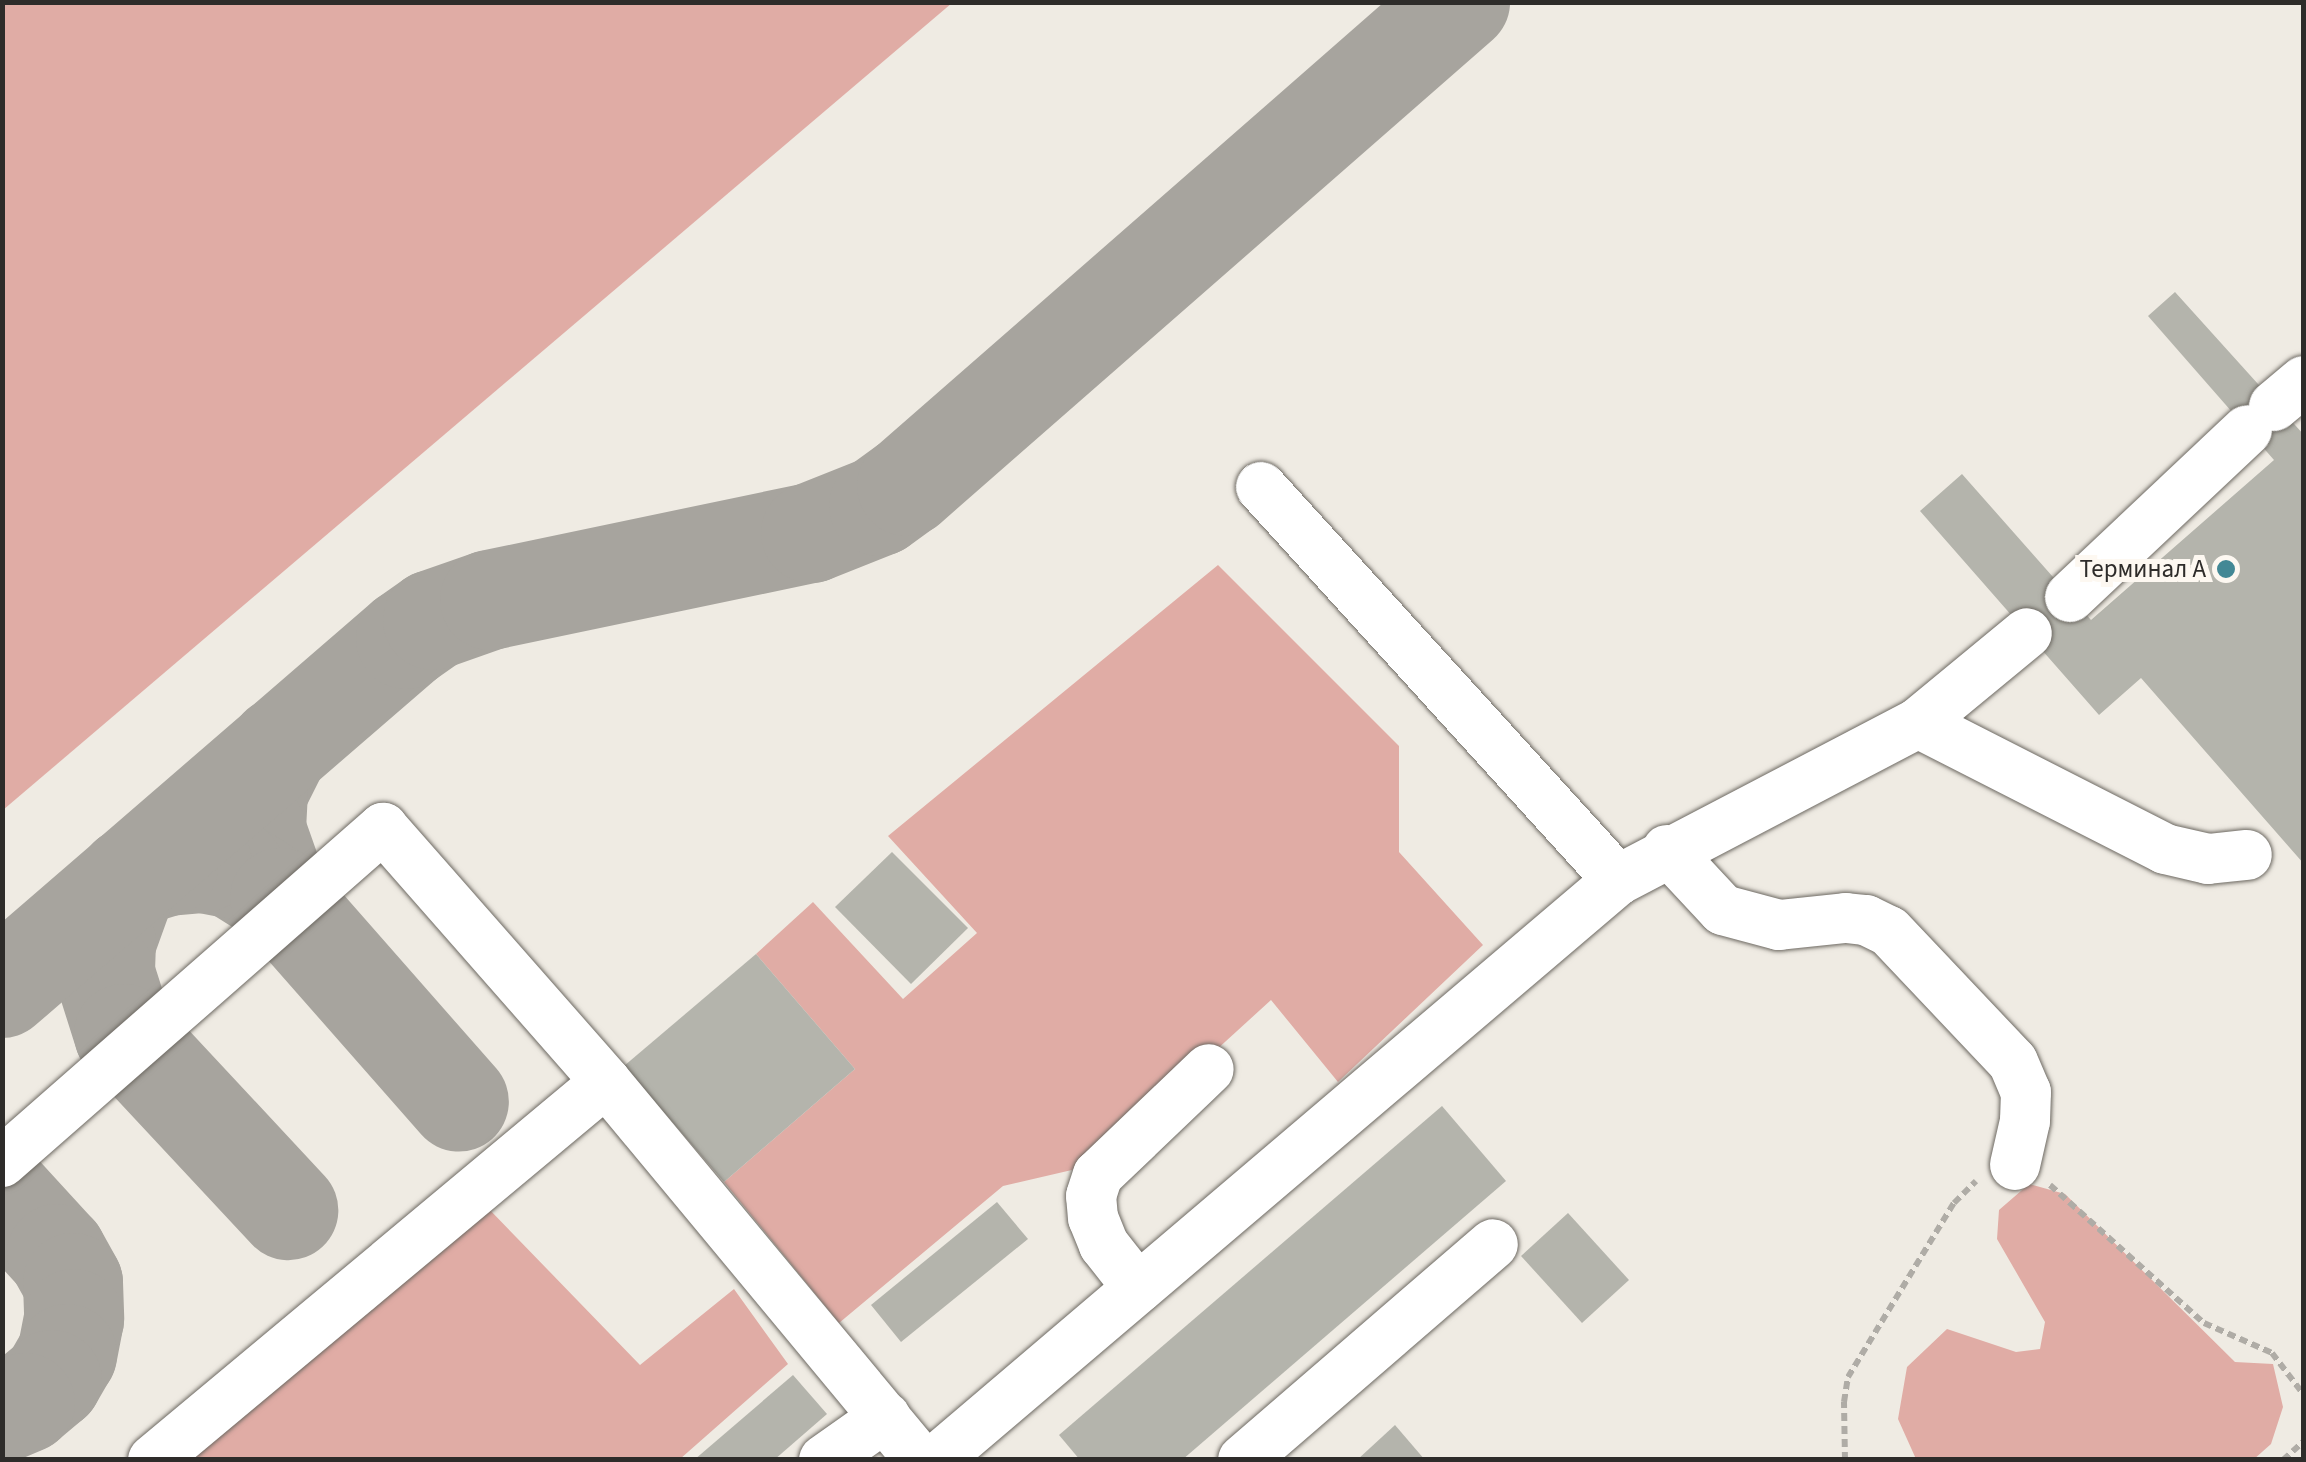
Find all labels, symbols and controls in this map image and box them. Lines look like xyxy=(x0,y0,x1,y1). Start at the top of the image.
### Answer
place label: Терминал А xyxy=(2080,554,2206,584)
marker: Терминал А xyxy=(2215,558,2237,580)

